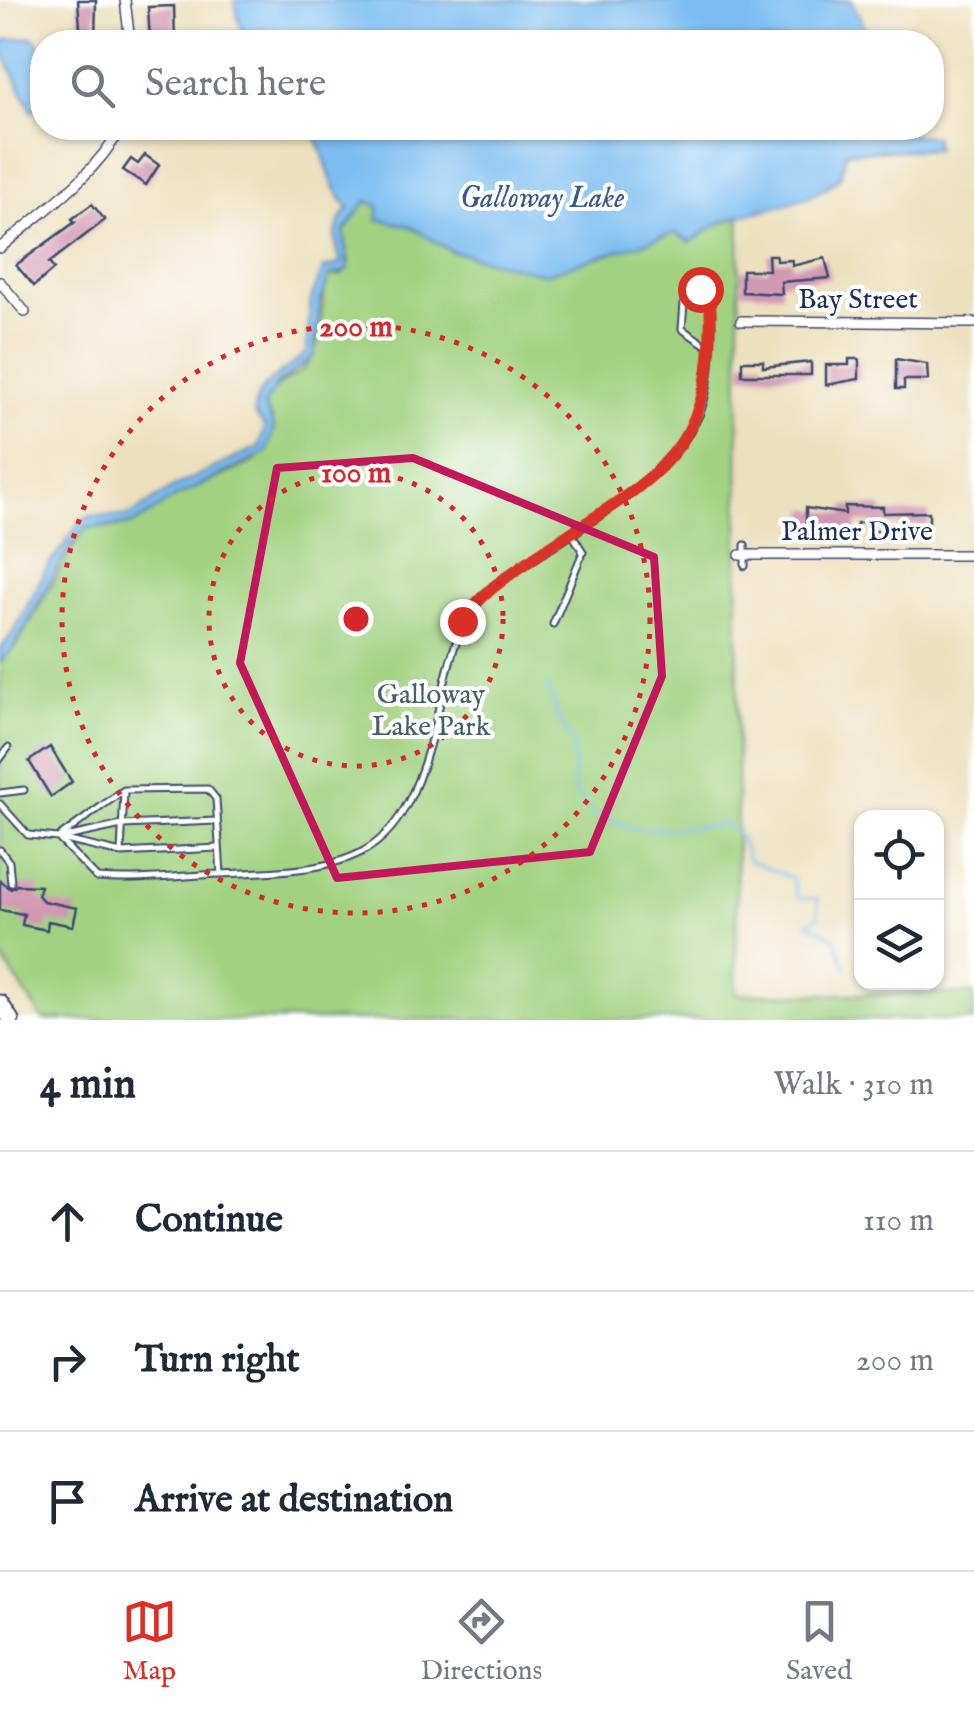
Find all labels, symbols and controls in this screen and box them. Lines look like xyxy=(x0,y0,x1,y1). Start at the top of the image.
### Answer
search box xyxy=(30,30,944,140)
icon: search xyxy=(65,58,120,113)
text: Search here xyxy=(145,61,326,109)
water label: Galloway Lake xyxy=(460,180,624,218)
route start xyxy=(678,267,724,313)
street label: Bay Street xyxy=(798,283,918,318)
text: 200 m xyxy=(319,309,393,347)
text: 100 m xyxy=(321,455,391,493)
street label: Palmer Drive xyxy=(781,515,933,550)
route end xyxy=(440,599,486,645)
centre of rings xyxy=(338,601,374,637)
park label: Galloway Lake Park xyxy=(371,678,492,745)
map controls xyxy=(854,810,944,990)
button: locate xyxy=(854,810,944,900)
button: layers xyxy=(854,900,944,990)
text: 4 min xyxy=(40,1059,136,1112)
text: Walk · 310 m xyxy=(774,1065,934,1106)
icon: ahead xyxy=(40,1194,95,1249)
text: Continue xyxy=(135,1197,283,1245)
text: 110 m xyxy=(863,1201,934,1242)
icon: right xyxy=(40,1334,95,1389)
text: Turn right xyxy=(135,1337,299,1385)
text: 200 m xyxy=(856,1341,934,1382)
icon: arrive xyxy=(40,1474,95,1529)
text: Arrive at destination xyxy=(135,1477,453,1525)
tab: Map xyxy=(122,1594,177,1689)
tab: Directions xyxy=(420,1594,542,1689)
tab: Saved xyxy=(786,1594,852,1689)

